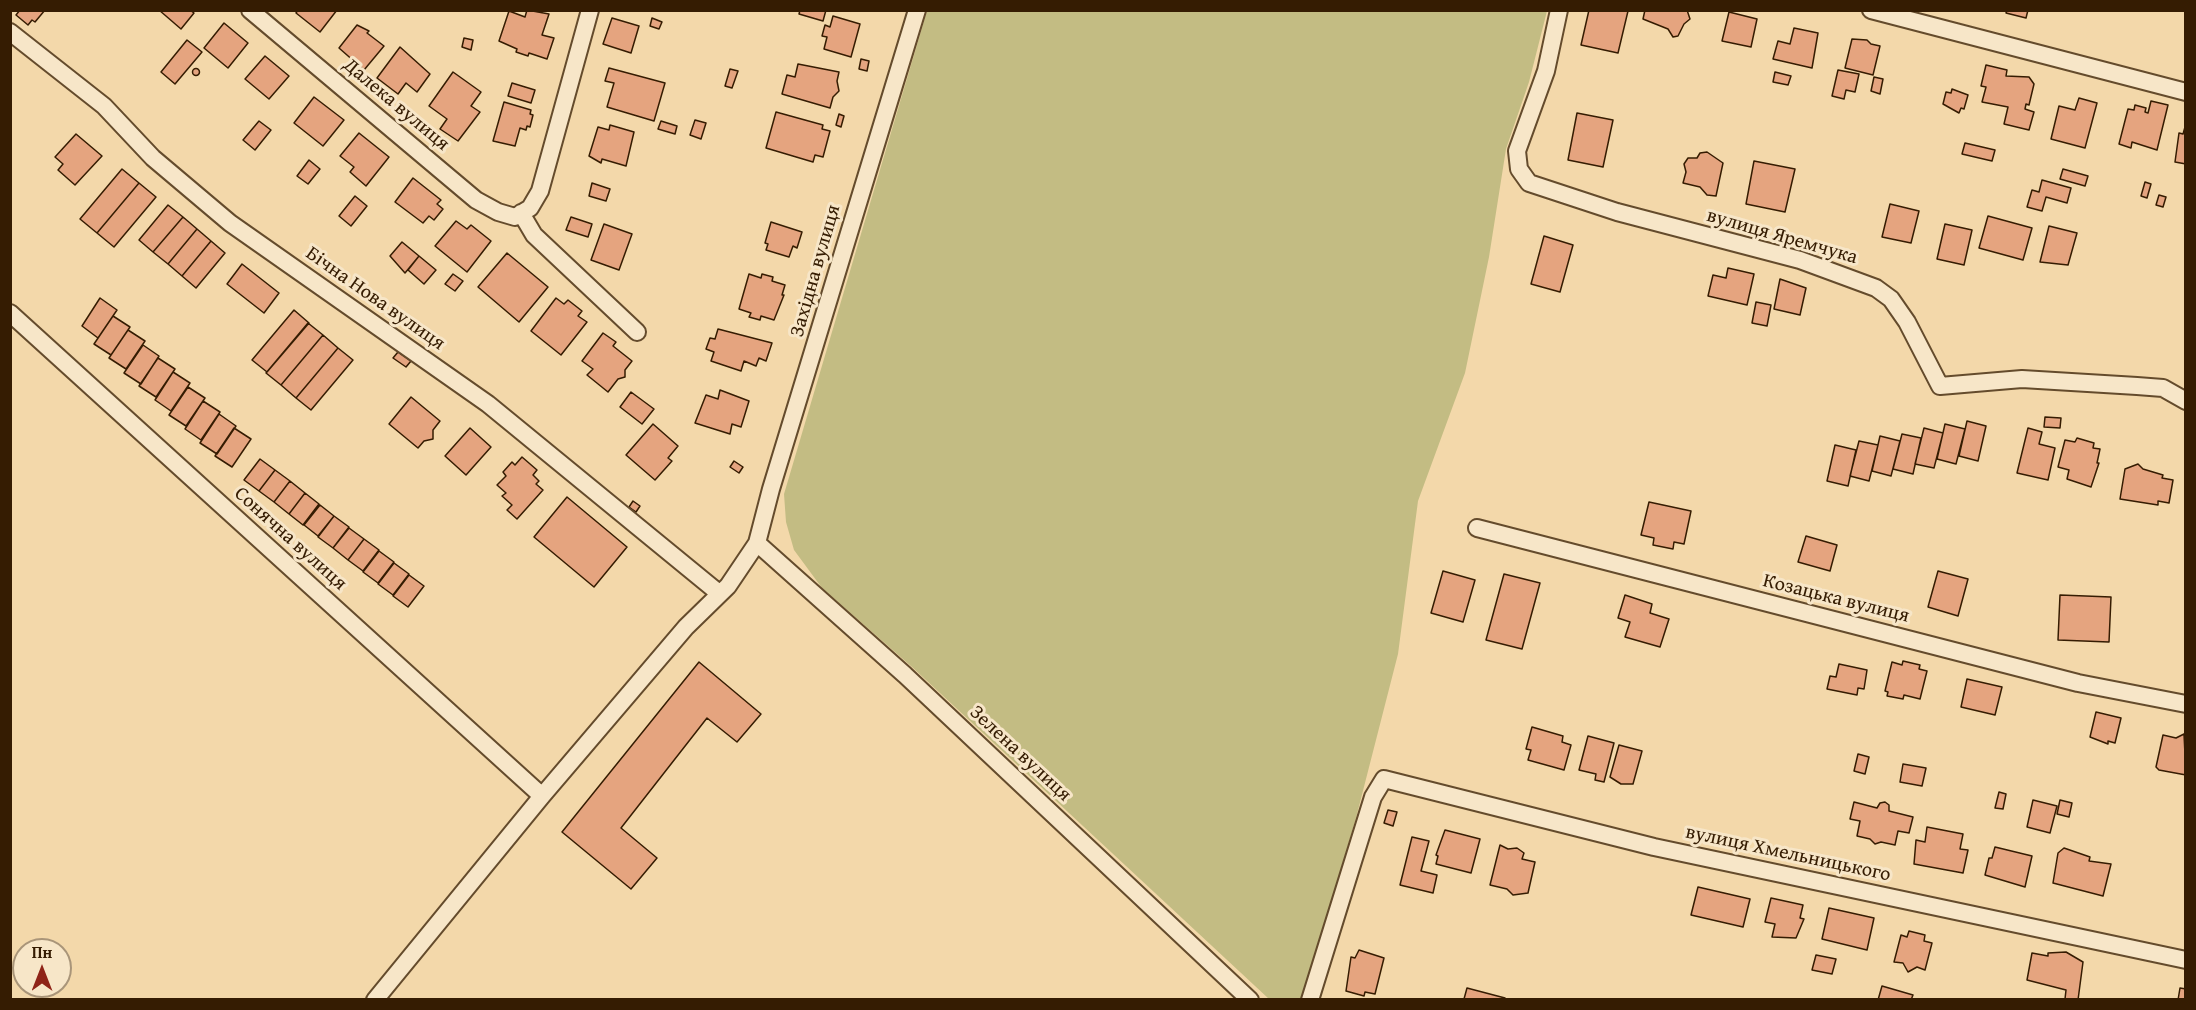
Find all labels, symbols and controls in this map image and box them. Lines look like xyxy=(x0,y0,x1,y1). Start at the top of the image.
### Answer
street label: Далека вулиця xyxy=(338,54,454,156)
street label: Західна вулиця xyxy=(786,202,846,340)
street label: вулиця Яремчука xyxy=(1704,204,1860,270)
street label: Бічна Нова вулиця xyxy=(301,242,449,356)
street label: Сонячна вулиця xyxy=(229,482,351,596)
street label: Козацька вулиця xyxy=(1760,569,1912,629)
street label: Зелена вулиця xyxy=(964,701,1076,807)
street label: вулиця Хмельницького xyxy=(1683,821,1893,887)
north arrow xyxy=(12,938,72,998)
text: Пн xyxy=(32,940,52,964)

